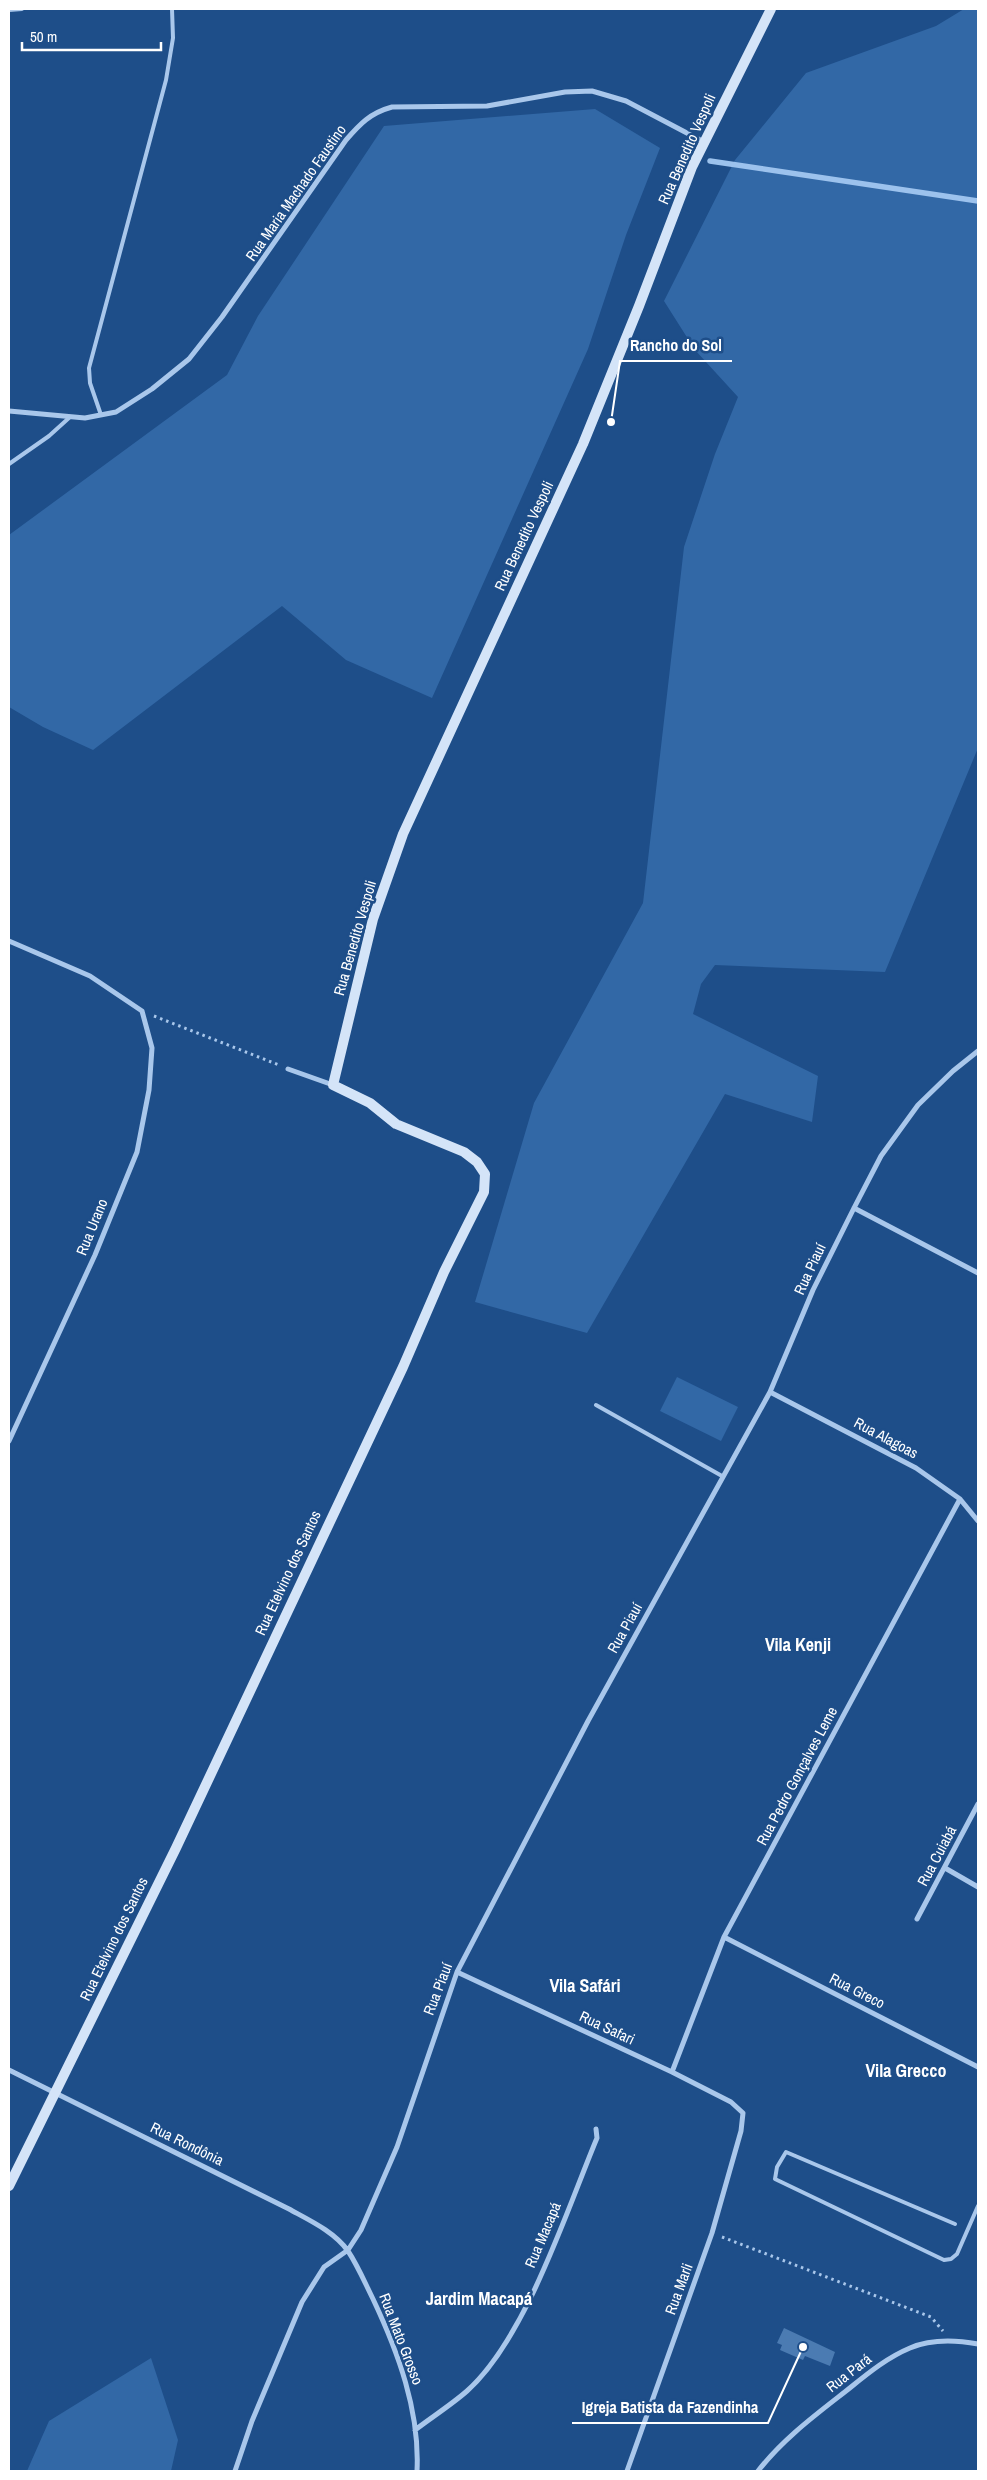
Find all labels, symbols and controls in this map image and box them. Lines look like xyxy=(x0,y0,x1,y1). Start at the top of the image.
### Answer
scale bar xyxy=(22,20,161,52)
text: 50 m xyxy=(30,26,57,47)
street label: Rua Benedito Vespoli xyxy=(653,90,720,207)
street label: Rua Maria Machado Faustino xyxy=(240,120,351,265)
callout: Rancho do Sol xyxy=(620,330,732,361)
text: Rancho do Sol xyxy=(630,334,722,356)
street label: Rua Benedito Vespoli xyxy=(489,477,558,594)
street label: Rua Benedito Vespoli xyxy=(328,878,381,998)
street label: Rua Urano xyxy=(71,1195,112,1258)
street label: Rua Piauí xyxy=(788,1239,831,1298)
street label: Rua Alagoas xyxy=(851,1412,922,1463)
street label: Rua Etelvino dos Santos xyxy=(249,1507,326,1639)
street label: Rua Piauí xyxy=(602,1598,647,1657)
district label: Vila Kenji xyxy=(765,1632,831,1657)
street label: Rua Pedro Gonçalves Leme xyxy=(751,1702,842,1849)
street label: Rua Cuiabá xyxy=(912,1822,961,1890)
street label: Rua Etelvino dos Santos xyxy=(74,1873,153,2004)
street label: Rua Piauí xyxy=(418,1959,457,2018)
street label: Rua Greco xyxy=(826,1968,889,2013)
district label: Vila Safári xyxy=(549,1973,621,1998)
street label: Rua Safari xyxy=(576,2006,638,2049)
district label: Vila Grecco xyxy=(866,2058,946,2083)
street label: Rua Rondônia xyxy=(147,2117,228,2170)
street label: Rua Macapá xyxy=(519,2198,566,2271)
street label: Rua Marli xyxy=(660,2260,698,2317)
district label: Jardim Macapá xyxy=(426,2286,533,2311)
street label: Rua Mato Grosso xyxy=(374,2290,429,2388)
street label: Rua Pará xyxy=(822,2348,876,2397)
callout: Igreja Batista da Fazendinha xyxy=(572,2392,768,2423)
text: Igreja Batista da Fazendinha xyxy=(582,2396,759,2418)

